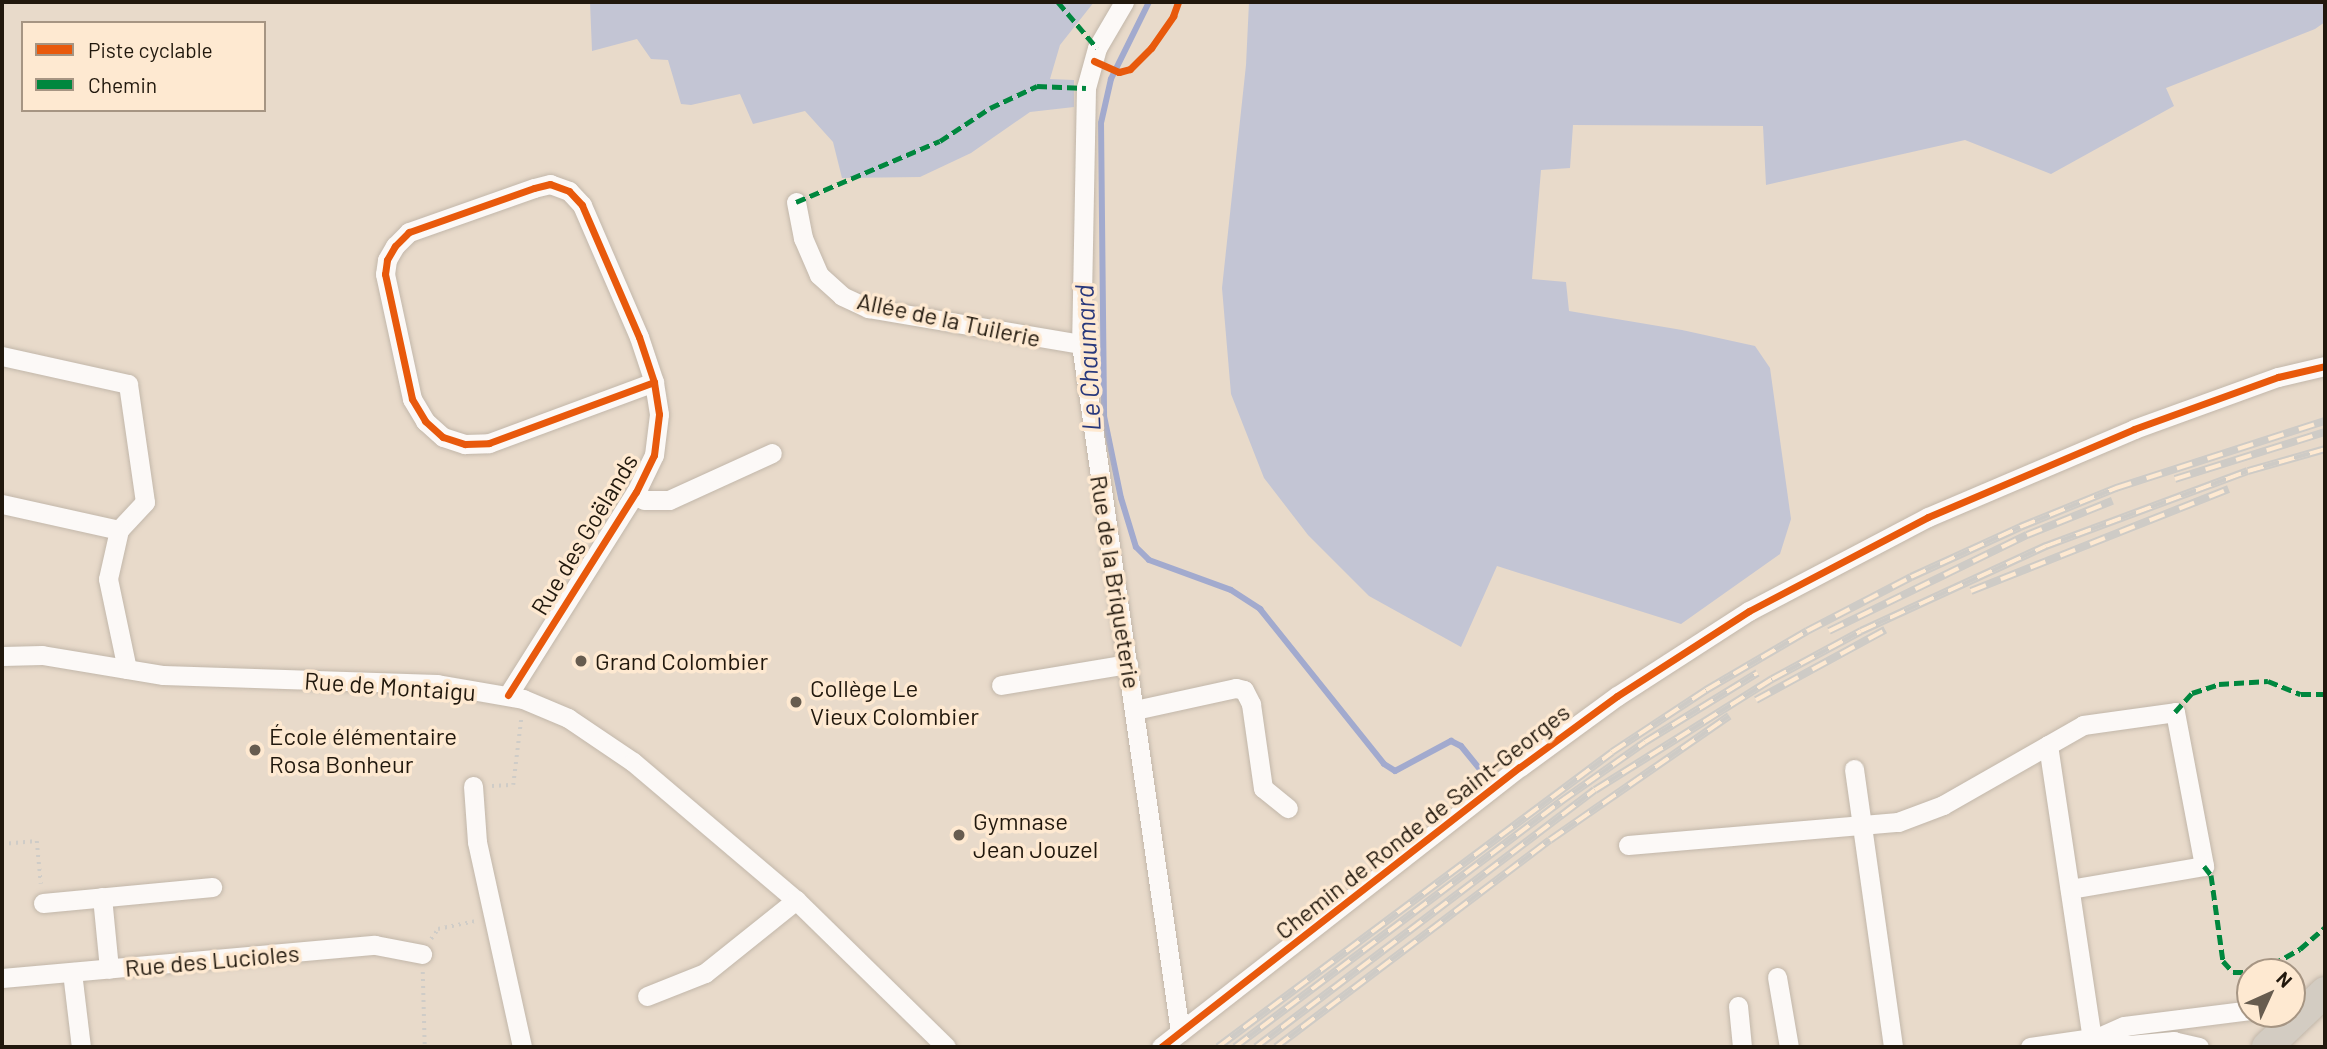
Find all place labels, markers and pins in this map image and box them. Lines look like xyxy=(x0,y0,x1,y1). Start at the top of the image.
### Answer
place label: Grand Colombier xyxy=(595,647,768,675)
marker: Grand Colombier xyxy=(573,653,589,669)
place label: Collège Le Vieux Colombier xyxy=(810,674,979,730)
marker: Collège Le Vieux Colombier xyxy=(788,694,804,710)
place label: École élémentaire Rosa Bonheur xyxy=(269,722,457,778)
marker: École élémentaire Rosa Bonheur xyxy=(247,742,263,758)
place label: Gymnase Jean Jouzel xyxy=(973,807,1098,863)
marker: Gymnase Jean Jouzel xyxy=(951,827,967,843)

